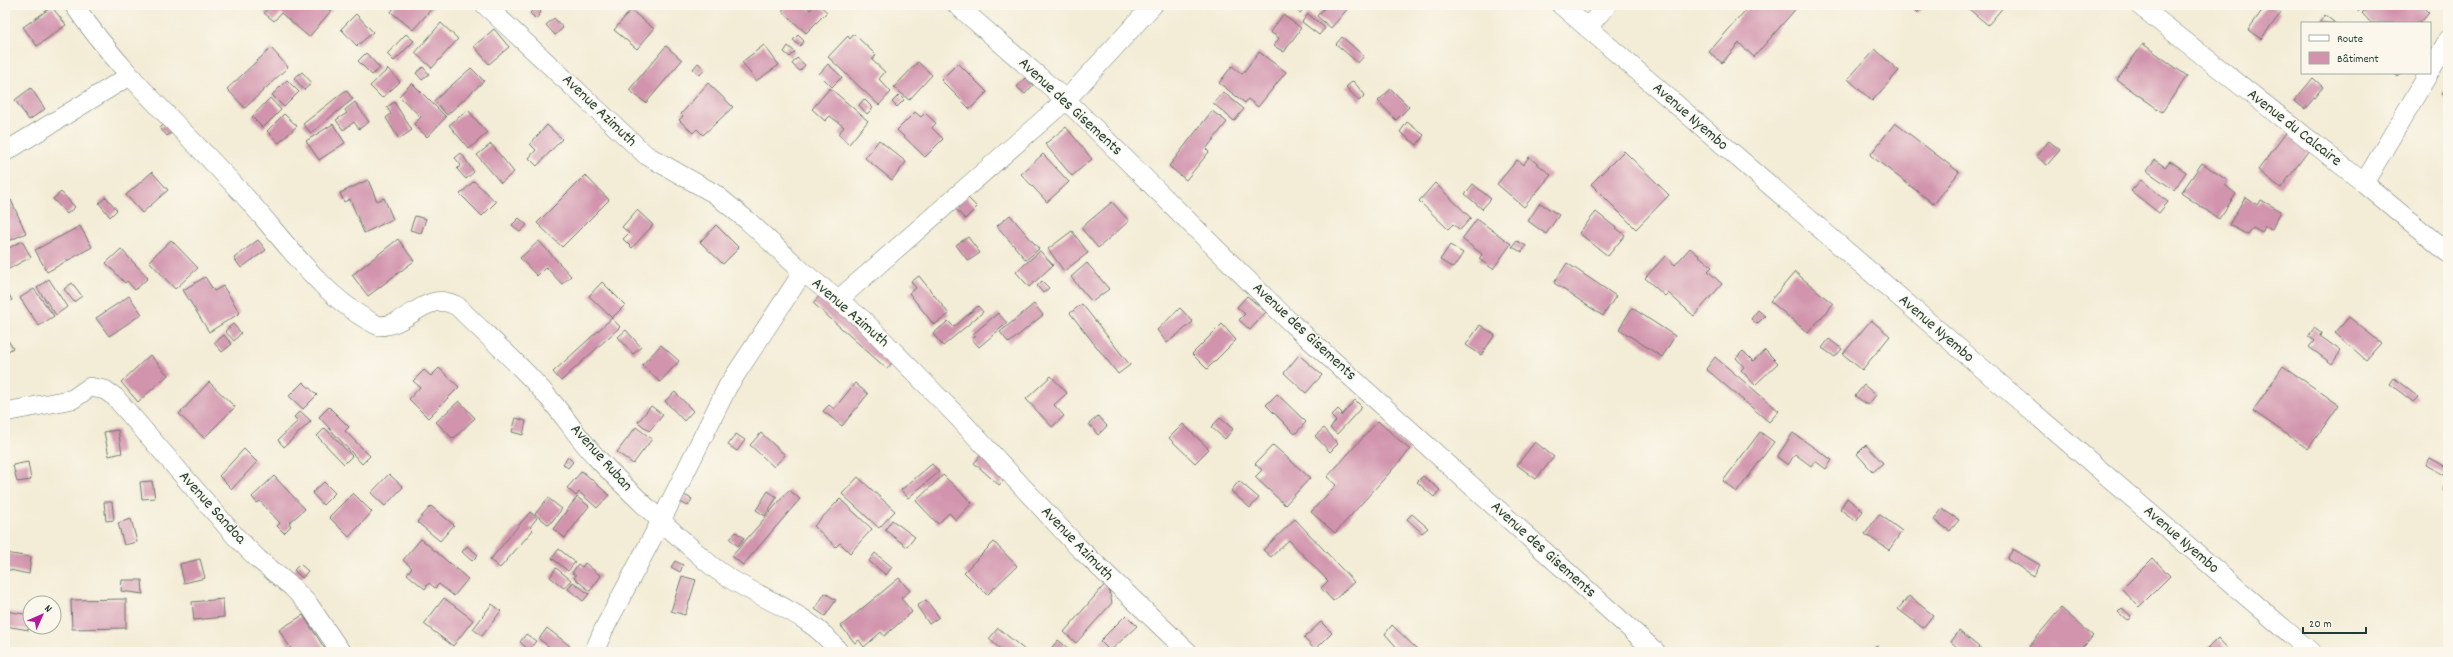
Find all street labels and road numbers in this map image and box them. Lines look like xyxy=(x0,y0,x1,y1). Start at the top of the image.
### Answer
street label: Avenue des Gisements xyxy=(1013,52,1127,162)
street label: Avenue Azimuth xyxy=(556,69,642,153)
street label: Avenue Nyembo xyxy=(1647,78,1733,156)
street label: Avenue du Calcaire xyxy=(2242,84,2346,172)
street label: Avenue Azimuth xyxy=(806,273,894,353)
street label: Avenue des Gisements xyxy=(1247,277,1361,387)
street label: Avenue Nyembo xyxy=(1893,290,1979,368)
street label: Avenue Ruban xyxy=(564,419,638,497)
street label: Avenue Sandoa xyxy=(173,466,251,550)
street label: Avenue des Gisements xyxy=(1485,496,1601,604)
street label: Avenue Azimuth xyxy=(1035,501,1119,587)
street label: Avenue Nyembo xyxy=(2138,501,2224,579)

